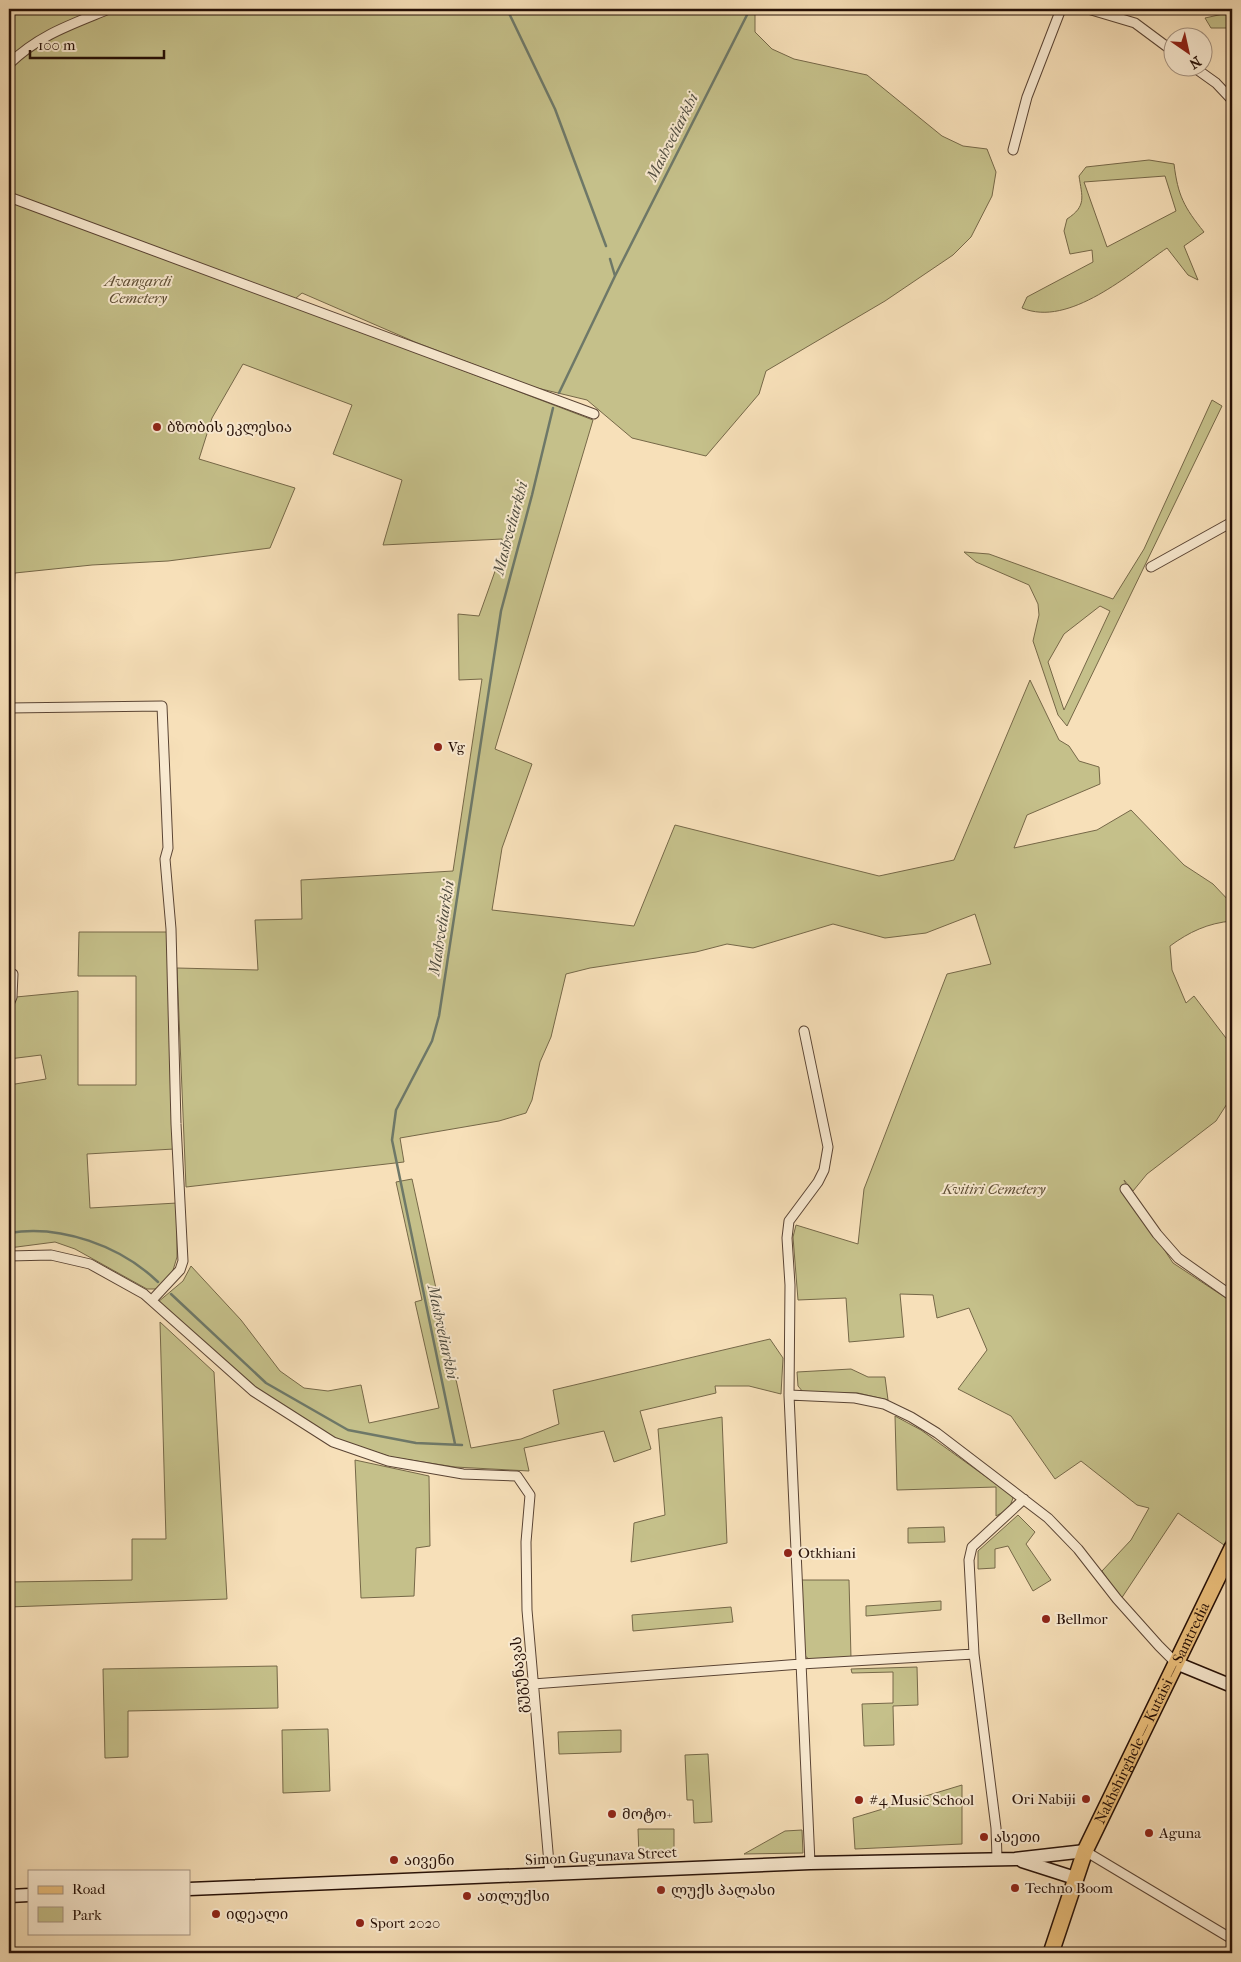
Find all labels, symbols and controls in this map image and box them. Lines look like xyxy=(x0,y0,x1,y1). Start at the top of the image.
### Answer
scale bar xyxy=(30,28,164,60)
north arrow xyxy=(1164,28,1214,78)
text: 100 m xyxy=(38,36,76,54)
text: N xyxy=(1186,52,1204,73)
water label: Mashveliarkhi xyxy=(641,89,703,185)
park label: Avangardi Cemetery xyxy=(103,272,173,307)
place label: ბზობის ეკლესია xyxy=(167,418,292,436)
marker: ბზობის ეკლესია xyxy=(151,421,163,433)
water label: Mashveliarkhi xyxy=(488,478,532,578)
place label: Vg xyxy=(447,738,466,756)
marker: Vg xyxy=(432,741,444,753)
water label: Mashveliarkhi xyxy=(424,878,458,978)
park label: Kvitiri Cemetery xyxy=(942,1180,1046,1198)
water label: Mashveliarkhi xyxy=(424,1282,463,1382)
place label: Otkhiani xyxy=(798,1544,856,1562)
marker: Otkhiani xyxy=(782,1547,794,1559)
street label: Nakhshirghele — Kutaisi — Samtredia xyxy=(1091,1598,1214,1827)
place label: Bellmor xyxy=(1056,1610,1108,1628)
marker: Bellmor xyxy=(1040,1613,1052,1625)
street label: გუგუნავას xyxy=(507,1636,531,1714)
place label: Ori Nabiji xyxy=(1012,1790,1077,1808)
place label: #4 Music School xyxy=(869,1791,974,1809)
marker: Ori Nabiji xyxy=(1080,1793,1092,1805)
marker: #4 Music School xyxy=(853,1794,865,1806)
place label: მოტო+ xyxy=(622,1805,673,1823)
marker: მოტო+ xyxy=(606,1808,618,1820)
place label: Aguna xyxy=(1158,1824,1202,1842)
marker: Aguna xyxy=(1143,1827,1155,1839)
place label: ასეთი xyxy=(994,1828,1040,1846)
marker: ასეთი xyxy=(978,1831,990,1843)
street label: Simon Gugunava Street xyxy=(524,1843,678,1869)
place label: აივენი xyxy=(404,1851,455,1869)
marker: აივენი xyxy=(388,1854,400,1866)
legend xyxy=(28,1870,190,1934)
place label: Techno Boom xyxy=(1025,1879,1114,1897)
text: Road xyxy=(72,1880,106,1898)
place label: ლუქს პალასი xyxy=(671,1881,775,1899)
marker: Techno Boom xyxy=(1009,1882,1021,1894)
marker: ლუქს პალასი xyxy=(655,1884,667,1896)
place label: ათლუქსი xyxy=(477,1887,550,1905)
marker: ათლუქსი xyxy=(461,1890,473,1902)
place label: იდეალი xyxy=(226,1905,288,1923)
text: Park xyxy=(72,1906,102,1924)
marker: იდეალი xyxy=(210,1908,222,1920)
place label: Sport 2020 xyxy=(370,1914,440,1932)
marker: Sport 2020 xyxy=(354,1917,366,1929)

